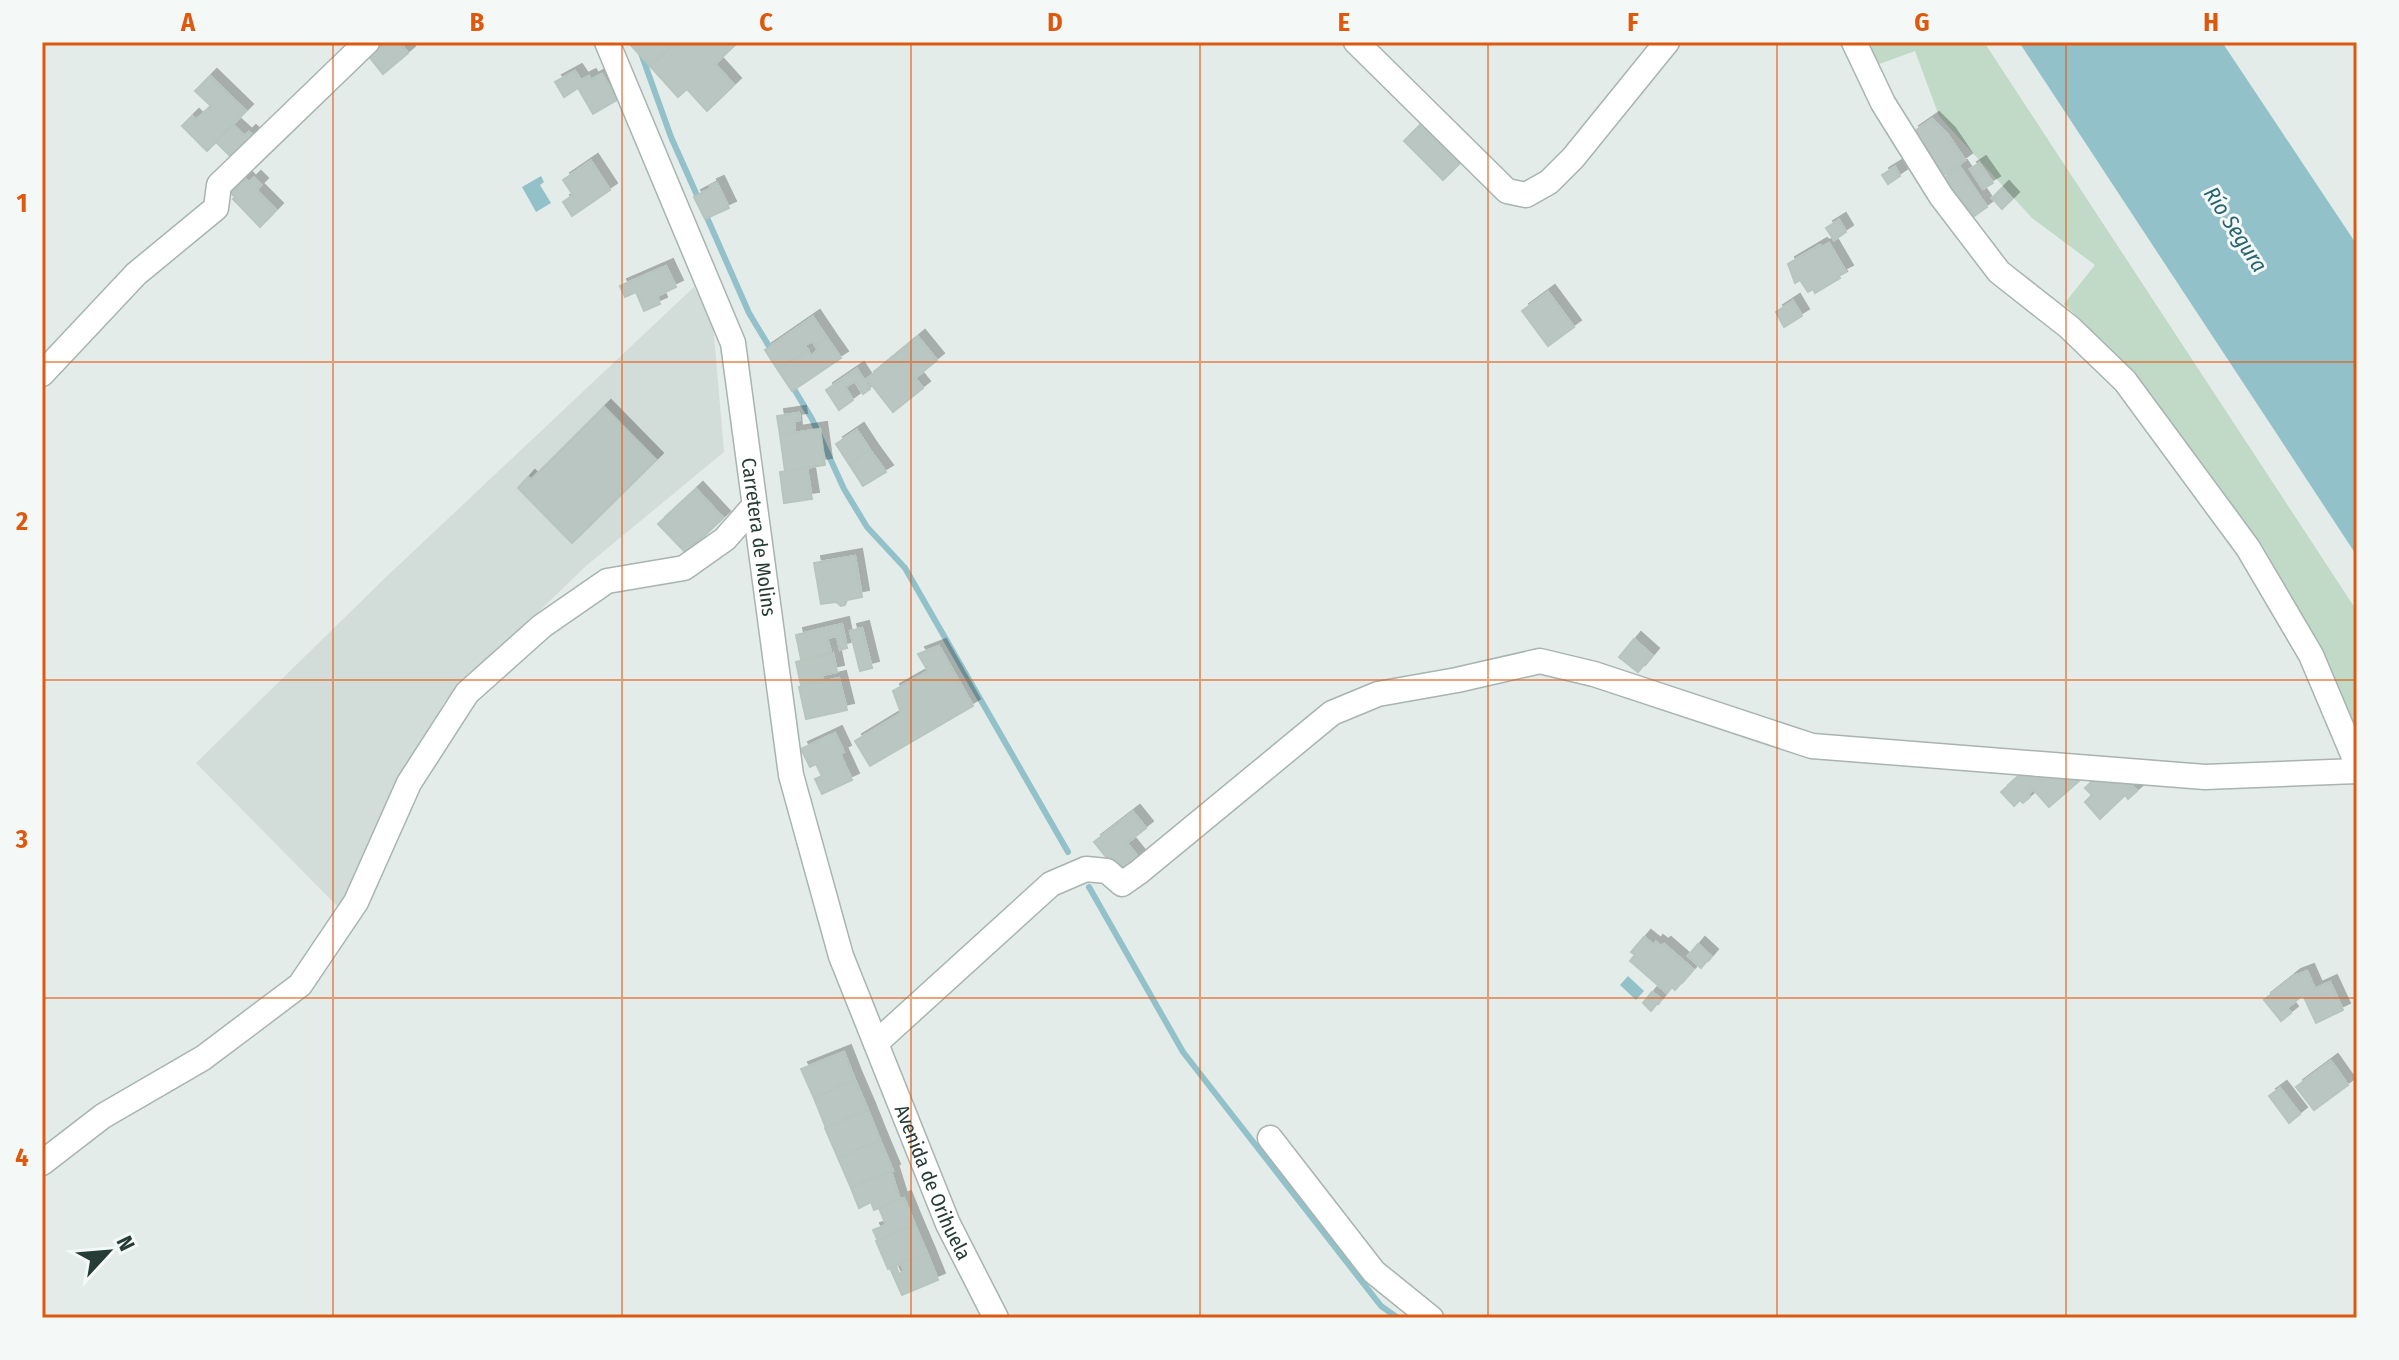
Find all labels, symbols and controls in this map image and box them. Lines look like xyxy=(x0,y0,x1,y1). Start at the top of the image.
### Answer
text: A xyxy=(180,7,196,38)
text: B xyxy=(470,7,485,38)
text: C xyxy=(759,7,773,38)
text: D xyxy=(1047,7,1063,38)
text: E xyxy=(1338,7,1350,38)
text: F xyxy=(1627,7,1639,38)
text: G xyxy=(1914,7,1930,38)
text: H xyxy=(2203,7,2219,38)
water label: Río Segura xyxy=(2198,181,2273,277)
text: 1 xyxy=(17,188,28,219)
street label: Carretera de Molins xyxy=(737,456,782,618)
text: 2 xyxy=(15,506,28,537)
text: 3 xyxy=(15,824,28,855)
street label: Avenida de Orihuela xyxy=(890,1101,976,1264)
text: 4 xyxy=(15,1142,29,1173)
north arrow xyxy=(68,1212,148,1292)
text: N xyxy=(111,1232,141,1255)

